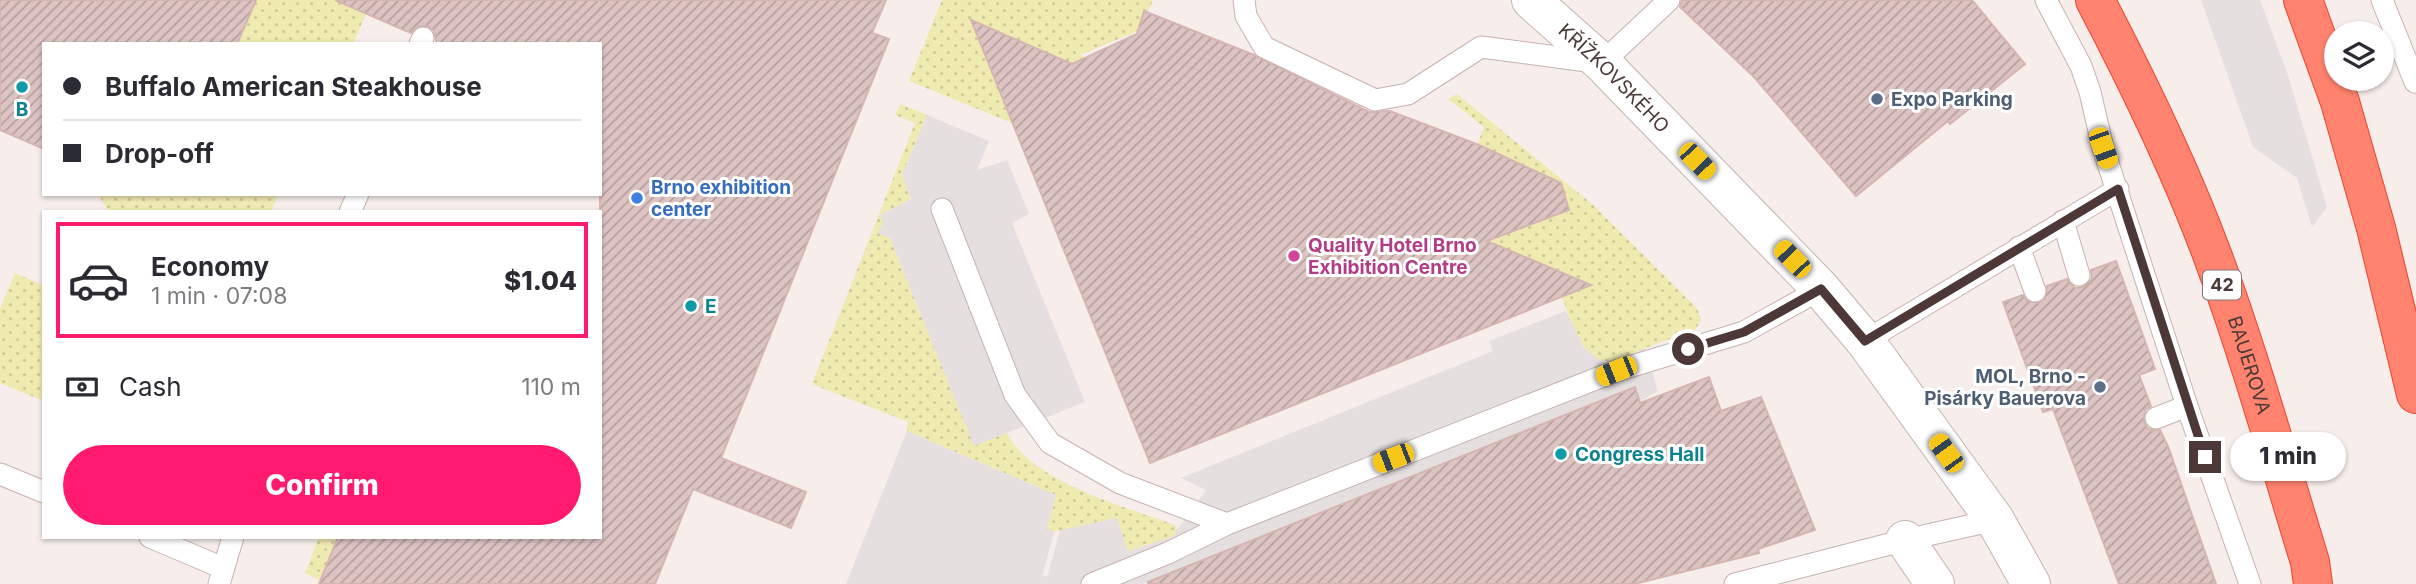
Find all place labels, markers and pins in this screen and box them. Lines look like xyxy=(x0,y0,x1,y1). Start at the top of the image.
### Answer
marker: B xyxy=(14,79,30,95)
place label: Expo Parking xyxy=(1891,88,2013,111)
marker: Expo Parking xyxy=(1869,91,1885,107)
place label: B xyxy=(16,98,28,121)
place label: Brno exhibition center xyxy=(651,176,791,221)
marker: Brno exhibition center xyxy=(629,190,645,206)
place label: Quality Hotel Brno Exhibition Centre xyxy=(1308,234,1477,279)
marker: Quality Hotel Brno Exhibition Centre xyxy=(1286,248,1302,264)
place label: E xyxy=(705,295,717,318)
marker: E xyxy=(683,298,699,314)
place label: MOL, Brno - Pisárky Bauerova xyxy=(1924,365,2086,410)
marker: MOL, Brno - Pisárky Bauerova xyxy=(2092,379,2108,395)
place label: Congress Hall xyxy=(1575,443,1704,466)
marker: Congress Hall xyxy=(1553,446,1569,462)

